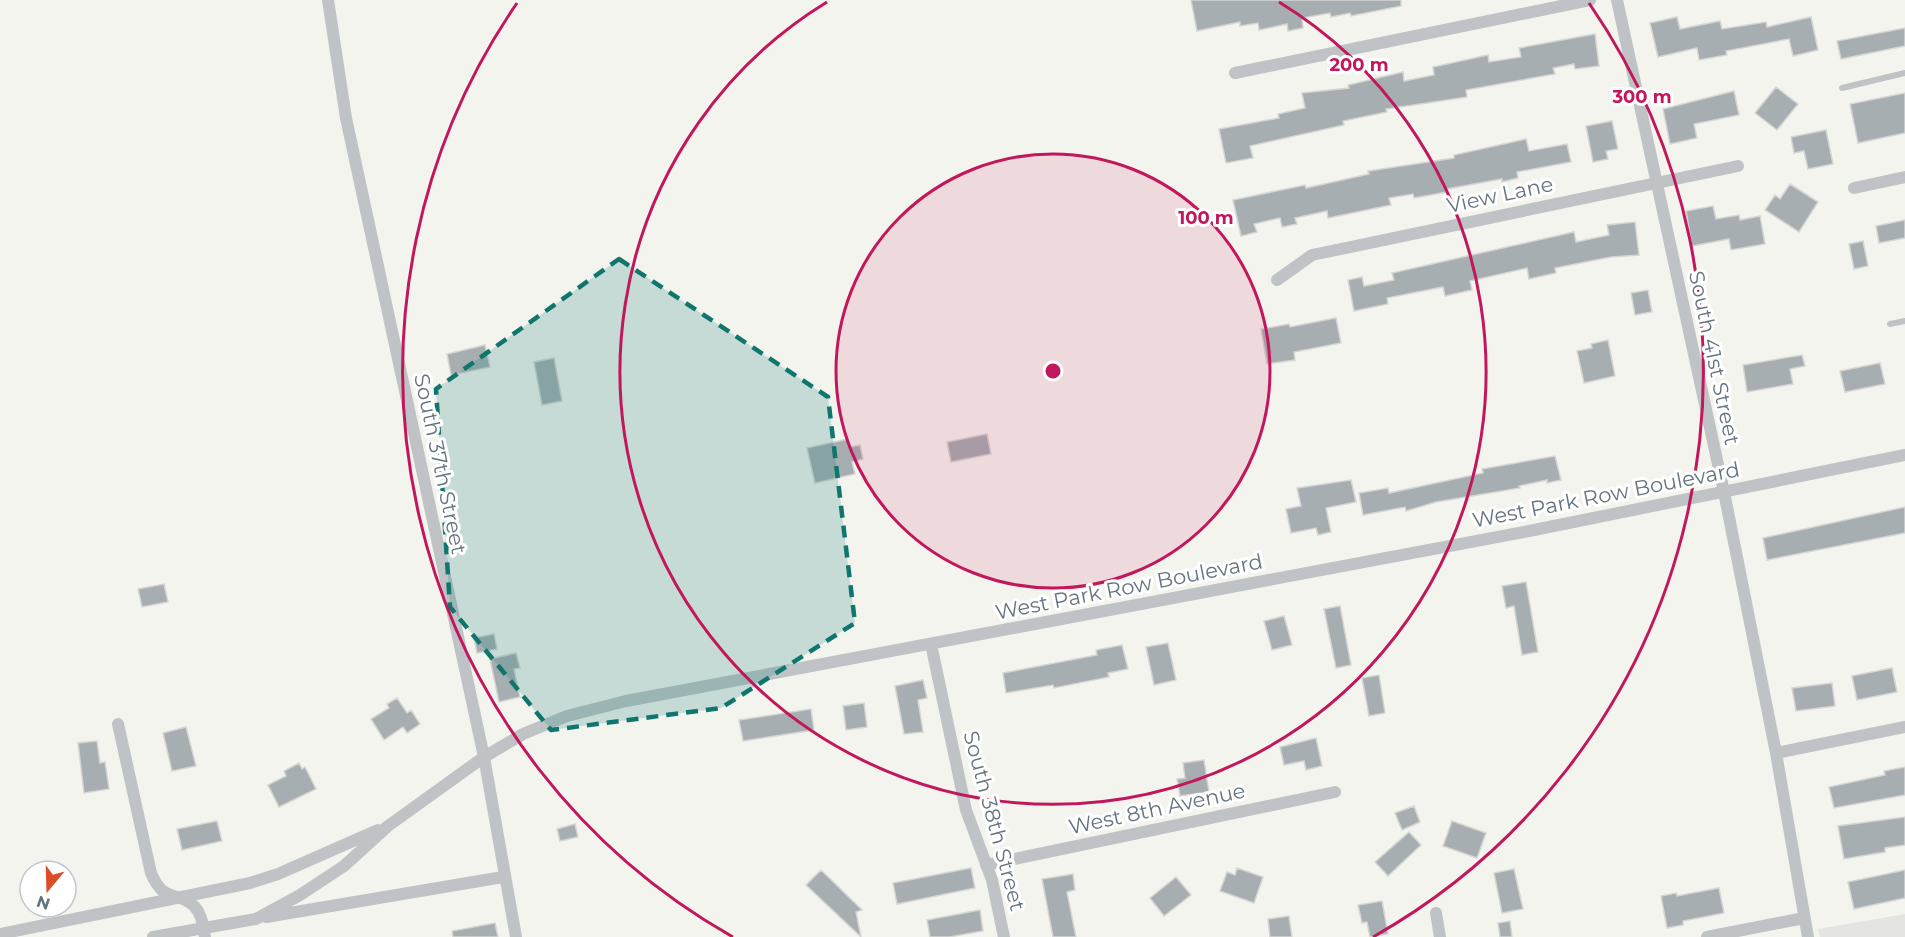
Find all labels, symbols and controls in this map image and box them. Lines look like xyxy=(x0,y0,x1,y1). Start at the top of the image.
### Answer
text: 200 m xyxy=(1329,54,1389,76)
text: 300 m xyxy=(1611,86,1672,108)
street label: View Lane xyxy=(1444,171,1555,218)
text: 100 m xyxy=(1178,207,1234,229)
street label: South 41st Street xyxy=(1684,269,1745,447)
centre of rings xyxy=(1043,361,1063,381)
street label: South 37th Street xyxy=(409,371,472,556)
street label: West Park Row Boulevard xyxy=(1470,456,1742,533)
street label: West Park Row Boulevard xyxy=(993,548,1265,625)
street label: South 38th Street xyxy=(958,728,1031,914)
street label: West 8th Avenue xyxy=(1066,778,1248,839)
north arrow xyxy=(18,859,78,919)
text: N xyxy=(34,892,52,914)

